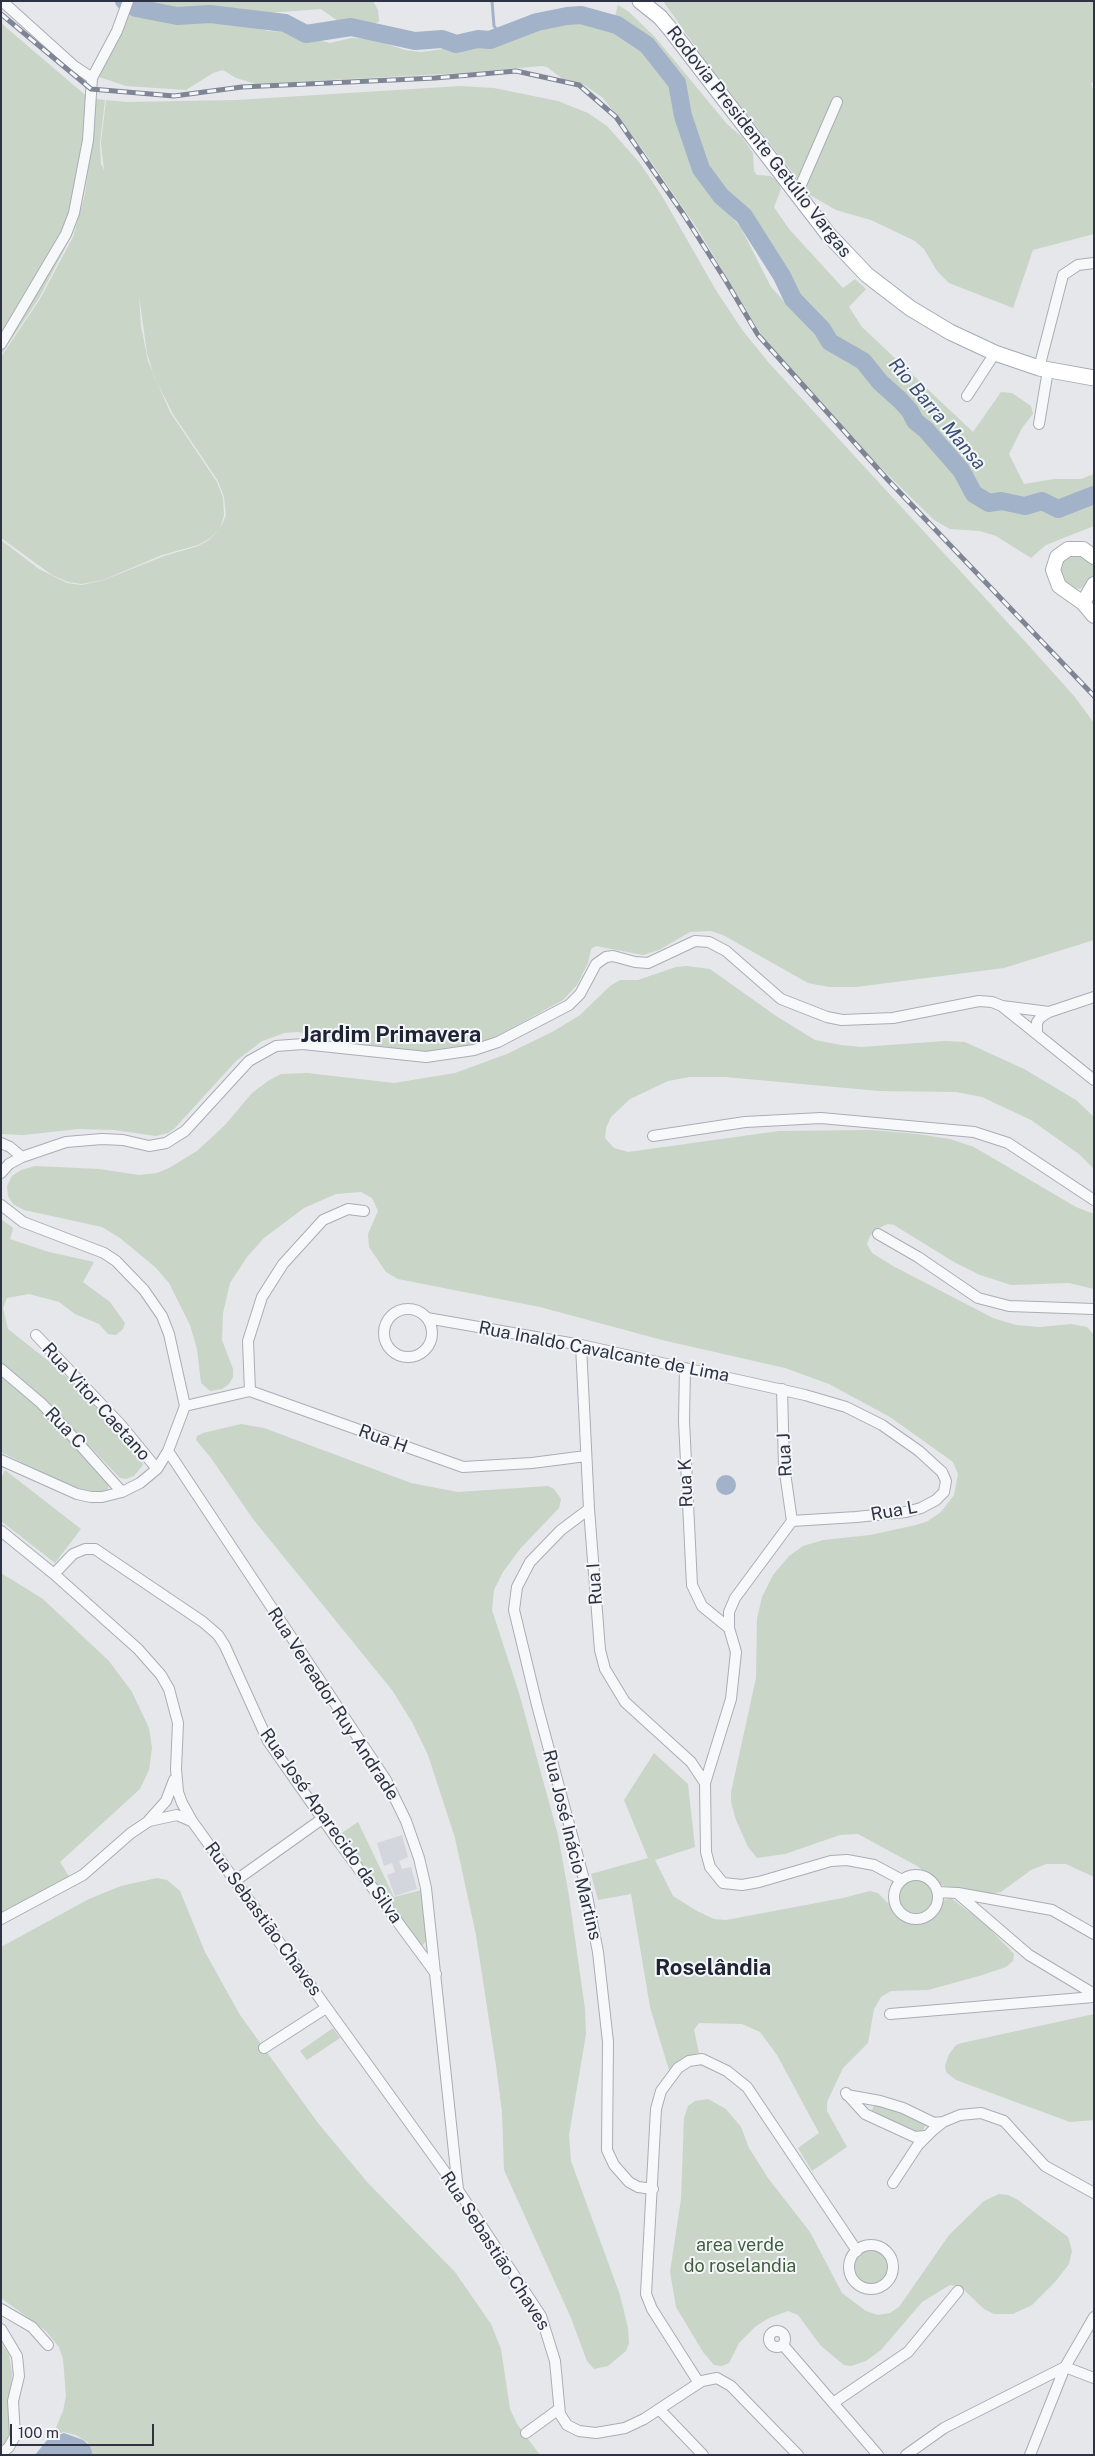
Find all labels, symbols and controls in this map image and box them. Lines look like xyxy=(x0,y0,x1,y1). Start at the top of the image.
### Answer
street label: Rodovia Presidente Getúlio Vargas xyxy=(662,22,856,262)
water label: Rio Barra Mansa xyxy=(884,353,990,475)
district label: Jardim Primavera xyxy=(301,1022,481,1048)
street label: Rua Inaldo Cavalcante de Lima xyxy=(477,1317,731,1387)
street label: Rua Vitor Caetano xyxy=(37,1339,155,1465)
street label: Rua C xyxy=(40,1403,90,1453)
street label: Rua H xyxy=(356,1420,410,1458)
street label: Rua J xyxy=(773,1433,797,1477)
street label: Rua K xyxy=(674,1458,698,1508)
street label: Rua L xyxy=(869,1496,919,1526)
street label: Rua I xyxy=(583,1562,607,1606)
street label: Rua Vereador Ruy Andrade xyxy=(262,1603,404,1805)
street label: Rua José Aparecido da Silva xyxy=(255,1724,407,1928)
street label: Rua José Inácio Martins xyxy=(538,1748,606,1942)
street label: Rua Sebastião Chaves xyxy=(200,1838,326,2000)
district label: Roselândia xyxy=(655,1955,771,1981)
street label: Rua Sebastião Chaves xyxy=(436,2168,554,2334)
park label: area verde do roselandia xyxy=(684,2234,796,2276)
scale bar xyxy=(12,2414,156,2446)
text: 100 m xyxy=(18,2424,59,2441)

